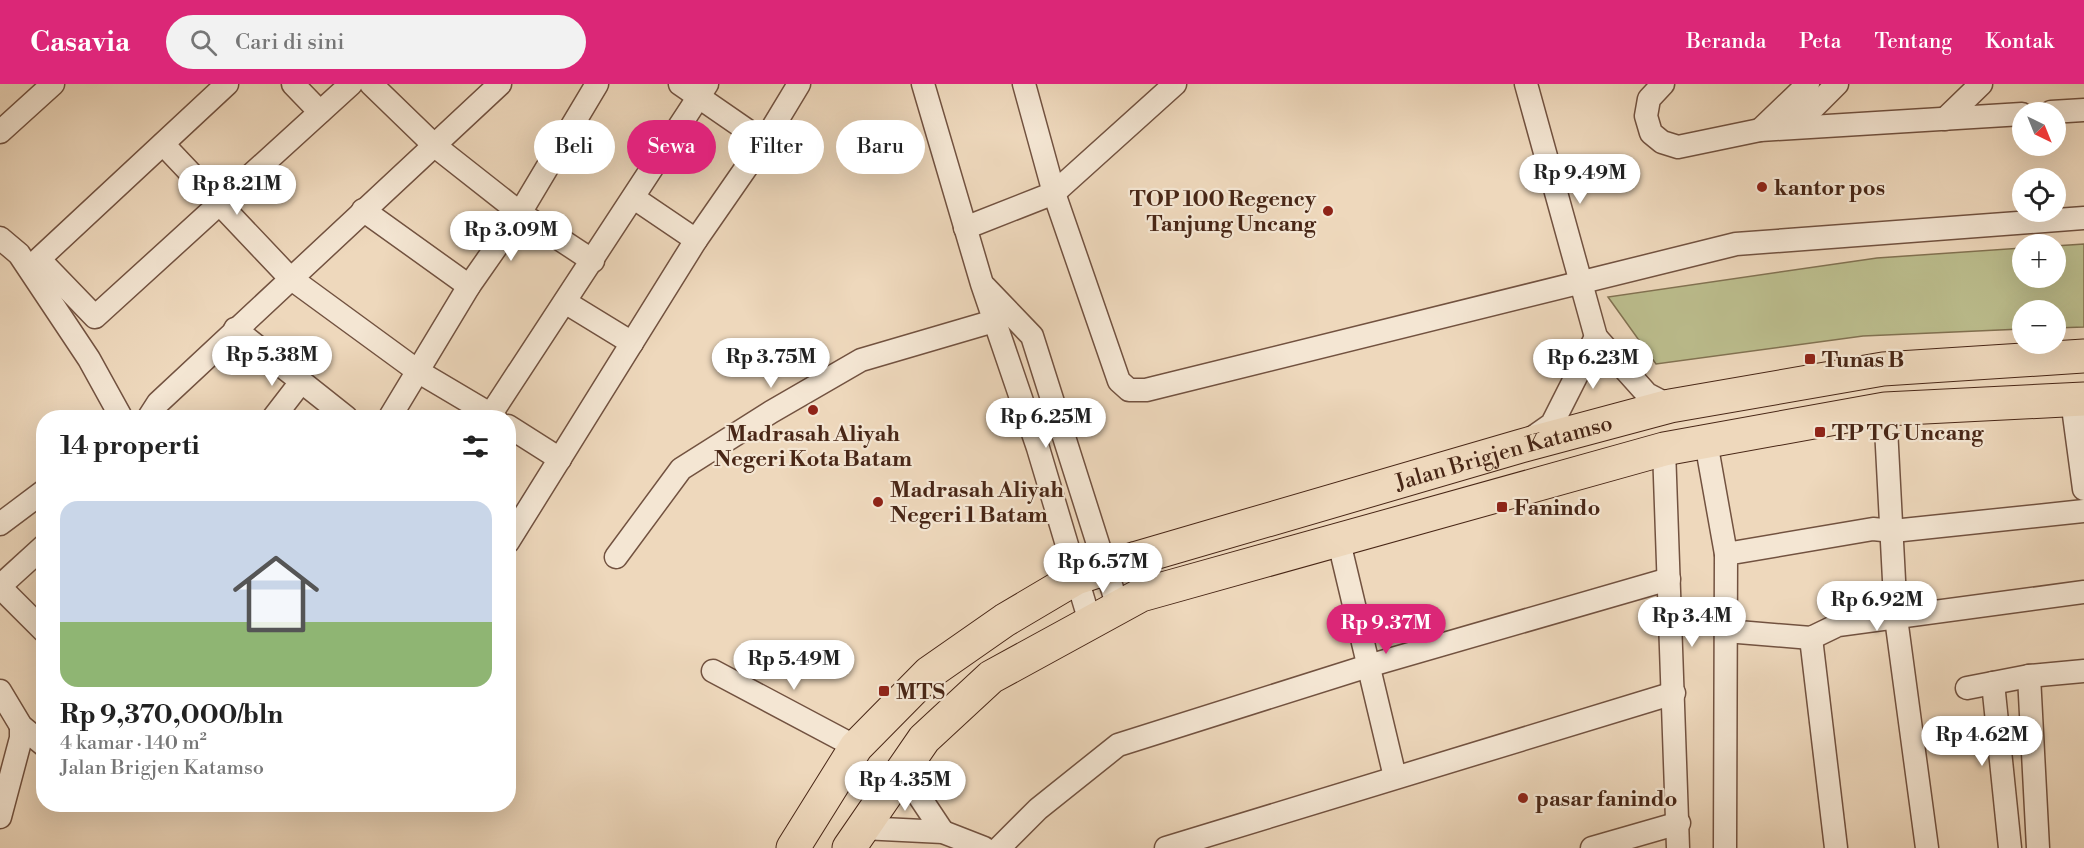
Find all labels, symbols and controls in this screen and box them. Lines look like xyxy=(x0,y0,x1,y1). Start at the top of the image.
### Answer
search box xyxy=(166,15,586,69)
text: Casavia xyxy=(30,25,130,60)
icon: search xyxy=(187,26,220,59)
text: Cari di sini xyxy=(235,29,345,56)
text: Beranda xyxy=(1686,29,1766,55)
text: Peta xyxy=(1799,29,1841,55)
text: Tentang xyxy=(1874,29,1952,55)
text: Kontak xyxy=(1985,29,2054,55)
north arrow xyxy=(2012,102,2066,156)
map controls xyxy=(2012,102,2066,354)
chip: Beli xyxy=(534,120,615,174)
chip: Sewa xyxy=(627,120,716,174)
chip: Filter xyxy=(728,120,824,174)
chip: Baru xyxy=(836,120,925,174)
pin: Rp 9.49M xyxy=(1518,154,1642,205)
text: Rp 9.49M xyxy=(1533,161,1627,186)
pin: Rp 8.21M xyxy=(175,165,299,216)
button: locate xyxy=(2012,168,2066,222)
text: Rp 8.21M xyxy=(192,172,282,197)
place label: kantor pos xyxy=(1774,175,1885,202)
marker: kantor pos xyxy=(1755,180,1769,194)
place label: TOP 100 Regency Tanjung Uncang xyxy=(1130,186,1317,238)
marker: TOP 100 Regency Tanjung Uncang xyxy=(1321,204,1335,218)
pin: Rp 3.09M xyxy=(449,211,573,262)
text: Rp 3.09M xyxy=(464,218,558,243)
button: + xyxy=(2012,234,2066,288)
button: − xyxy=(2012,300,2066,354)
pin: Rp 5.38M xyxy=(210,336,334,387)
pin: Rp 3.75M xyxy=(709,338,833,389)
pin: Rp 6.23M xyxy=(1531,339,1655,390)
text: Rp 5.38M xyxy=(226,343,318,368)
text: Rp 3.75M xyxy=(726,345,816,370)
text: Rp 6.23M xyxy=(1547,346,1639,371)
place label: Tunas B xyxy=(1822,347,1904,374)
marker: Tunas B xyxy=(1803,352,1817,366)
pin: Rp 6.25M xyxy=(984,398,1108,449)
marker: Madrasah Aliyah Negeri Kota Batam xyxy=(806,403,820,417)
text: Rp 6.25M xyxy=(1000,405,1092,430)
street label: Jalan Brigjen Katamso xyxy=(1391,410,1616,497)
place label: TP TG Uncang xyxy=(1832,420,1984,447)
place label: Madrasah Aliyah Negeri Kota Batam xyxy=(714,421,912,473)
marker: TP TG Uncang xyxy=(1813,425,1827,439)
text: 14 properti xyxy=(60,430,199,462)
icon: filters xyxy=(459,430,492,463)
place label: Madrasah Aliyah Negeri 1 Batam xyxy=(890,477,1064,529)
marker: Madrasah Aliyah Negeri 1 Batam xyxy=(871,495,885,509)
place label: Fanindo xyxy=(1514,495,1600,522)
marker: Fanindo xyxy=(1495,500,1509,514)
icon: home xyxy=(222,540,330,648)
pin: Rp 6.57M xyxy=(1041,543,1165,594)
text: Rp 6.57M xyxy=(1058,550,1148,575)
pin: Rp 6.92M xyxy=(1815,581,1939,632)
text: Rp 6.92M xyxy=(1831,588,1923,613)
pin: Rp 3.4M xyxy=(1637,597,1747,648)
pin: Rp 9.37M xyxy=(1324,604,1448,655)
text: Rp 3.4M xyxy=(1652,604,1732,629)
text: Rp 9.37M xyxy=(1341,611,1431,636)
pin: Rp 5.49M xyxy=(732,640,856,691)
text: Rp 5.49M xyxy=(747,647,841,672)
place label: MTS xyxy=(896,679,945,706)
marker: MTS xyxy=(877,684,891,698)
text: Rp 9,370,000/bln xyxy=(60,699,283,731)
pin: Rp 4.62M xyxy=(1920,716,2044,767)
text: Rp 4.62M xyxy=(1935,723,2029,748)
text: 4 kamar · 140 m² xyxy=(60,731,207,756)
text: Jalan Brigjen Katamso xyxy=(60,756,264,781)
pin: Rp 4.35M xyxy=(843,761,967,812)
text: Rp 4.35M xyxy=(859,768,951,793)
place label: pasar fanindo xyxy=(1535,786,1678,813)
marker: pasar fanindo xyxy=(1516,791,1530,805)

